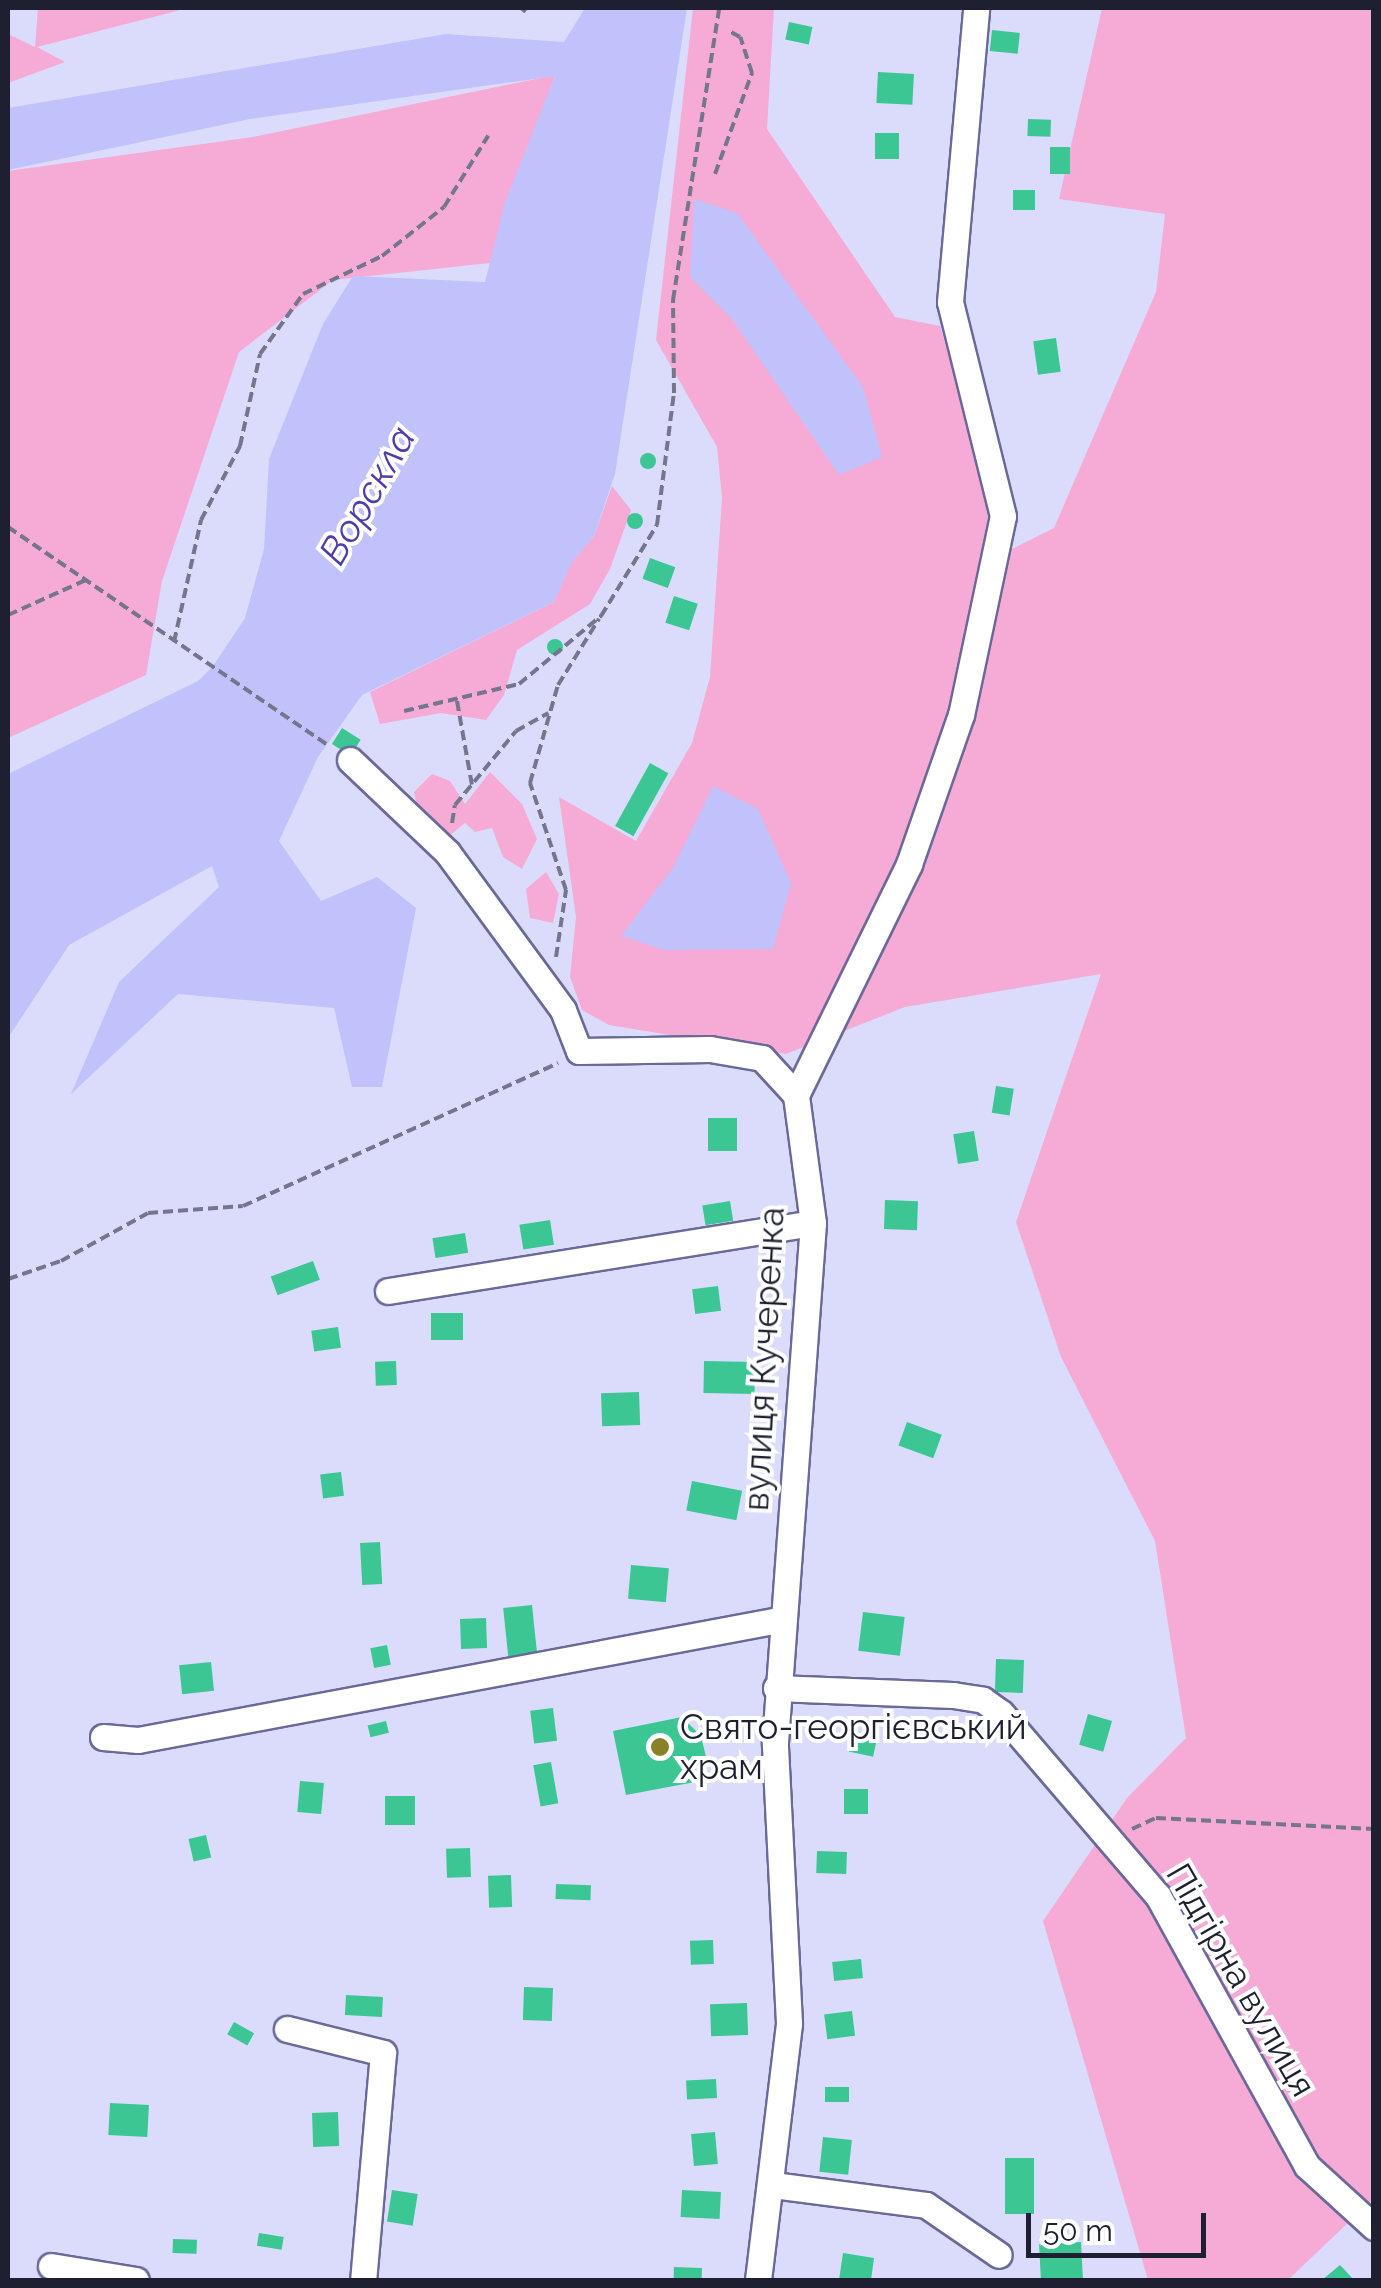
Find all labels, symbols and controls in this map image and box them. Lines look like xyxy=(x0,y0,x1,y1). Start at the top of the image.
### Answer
water label: Ворскла xyxy=(309,418,425,572)
street label: вулиця Кучеренка xyxy=(735,1206,793,1512)
place label: Свято-георгієвський храм xyxy=(680,1706,1026,1788)
marker: Свято-георгієвський храм xyxy=(649,1736,671,1758)
street label: Підгірна вулиця xyxy=(1157,1856,1325,2104)
scale bar xyxy=(1031,2193,1211,2255)
text: 50 m xyxy=(1043,2213,1113,2248)

